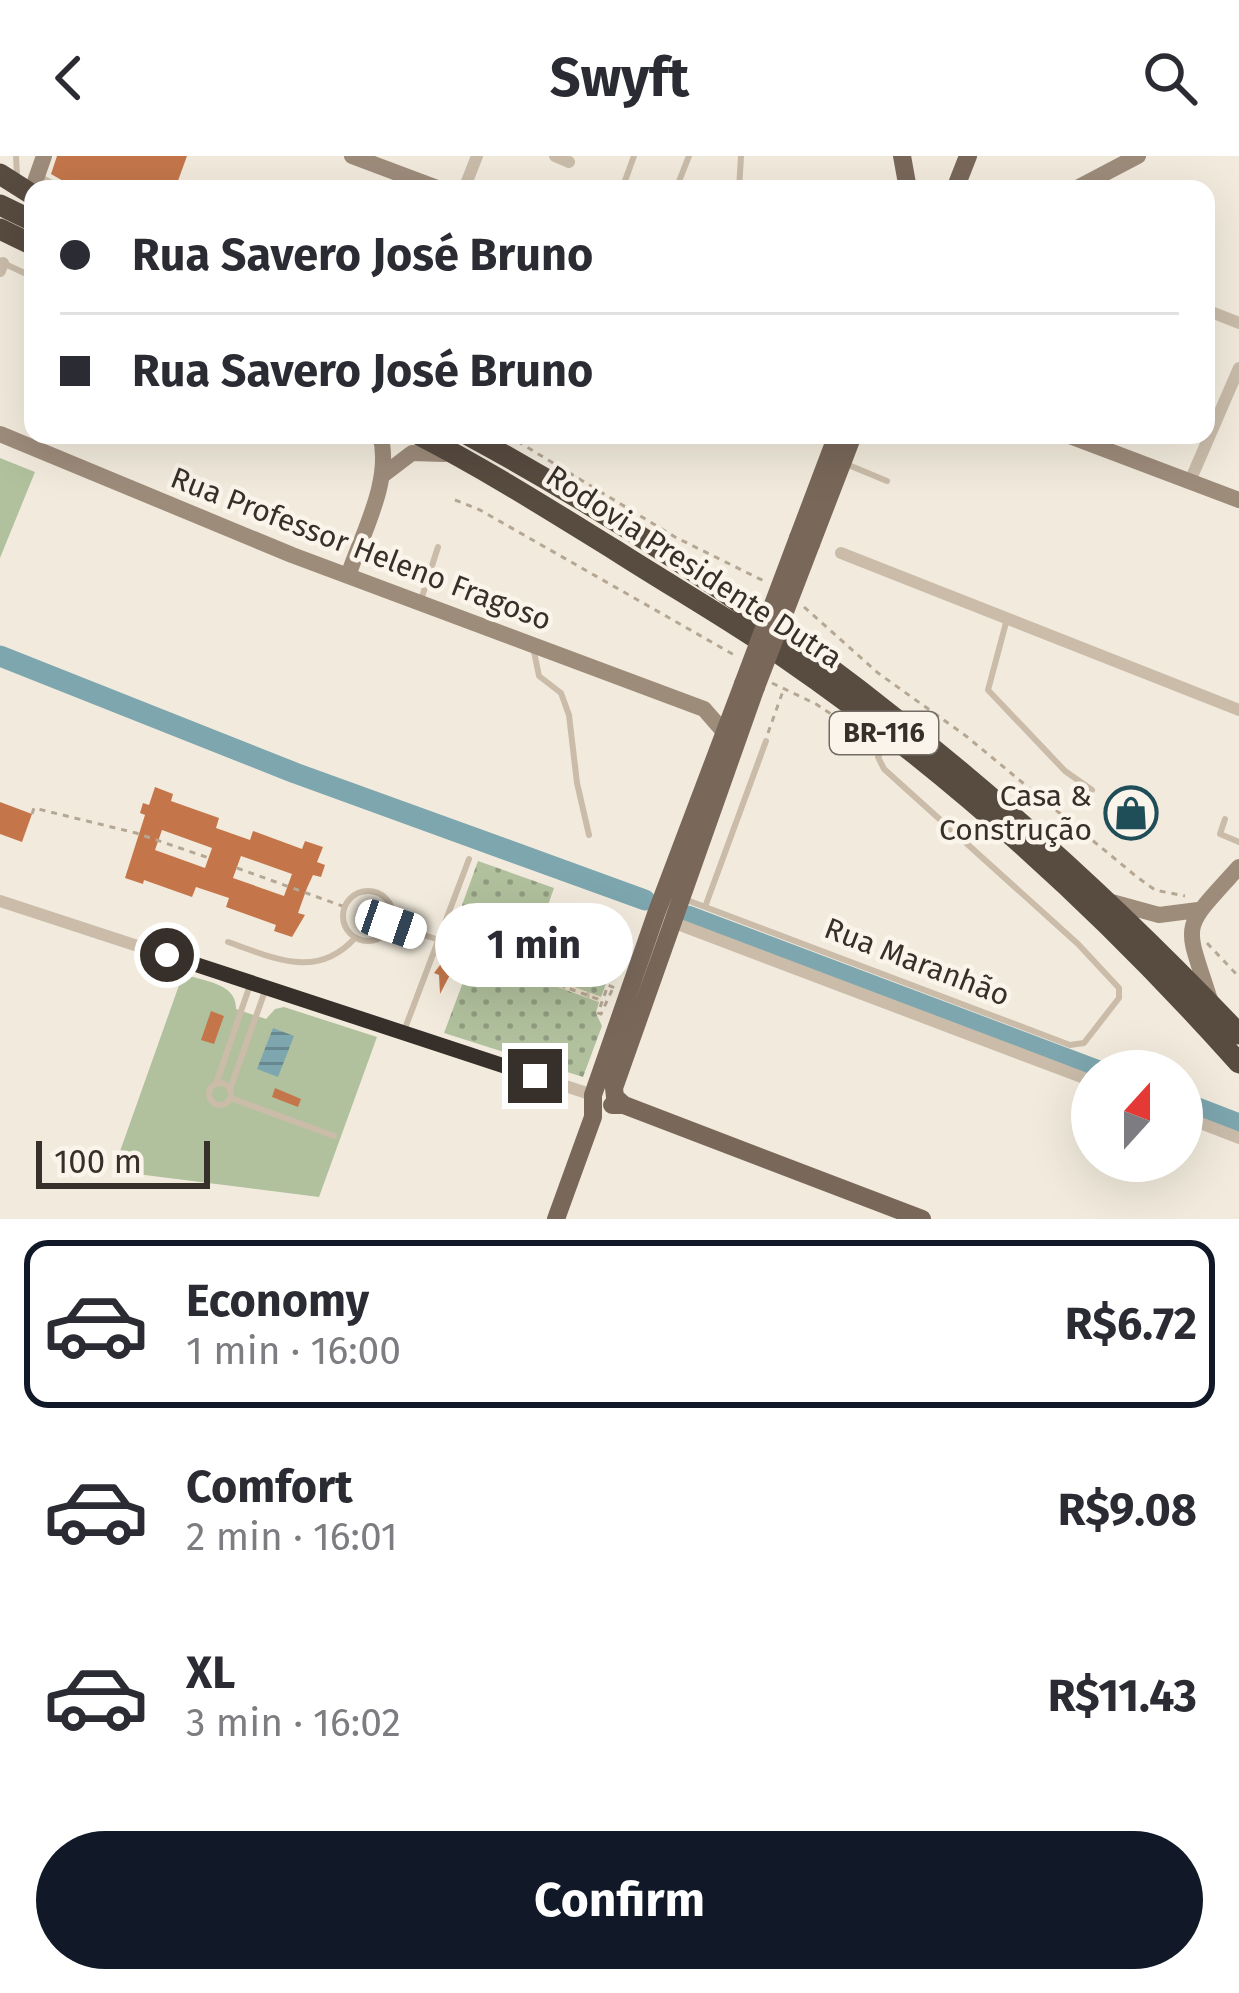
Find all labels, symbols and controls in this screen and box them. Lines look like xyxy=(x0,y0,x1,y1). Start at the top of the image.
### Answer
icon: back xyxy=(36,45,102,111)
icon: search xyxy=(1137,45,1203,111)
text: Swyft xyxy=(550,46,689,110)
text: Rua Savero José Bruno xyxy=(132,228,593,282)
text: Rua Savero José Bruno xyxy=(132,344,593,398)
street label: Rodovia Presidente Dutra xyxy=(539,458,849,676)
street label: Rua Professor Heleno Fragoso xyxy=(166,460,556,638)
road number: BR-116 xyxy=(830,712,938,754)
place label: Casa & Construção xyxy=(939,778,1092,848)
shop icon: Casa & Construção xyxy=(1103,785,1159,841)
car xyxy=(351,895,431,953)
callout: 1 min xyxy=(436,902,634,986)
street label: Rua Maranhão xyxy=(819,910,1015,1014)
text: 1 min xyxy=(487,922,581,968)
route start xyxy=(140,928,194,982)
route end xyxy=(508,1049,562,1103)
north arrow xyxy=(1071,1050,1203,1182)
map controls xyxy=(1071,1050,1203,1182)
scale bar xyxy=(36,1135,210,1188)
text: 100 m xyxy=(54,1142,142,1182)
icon: car xyxy=(42,1270,150,1378)
text: Economy xyxy=(186,1274,369,1328)
text: R$6.72 xyxy=(1065,1297,1197,1351)
text: 1 min · 16:00 xyxy=(186,1328,401,1374)
icon: car xyxy=(42,1456,150,1564)
text: Comfort xyxy=(186,1460,353,1514)
text: R$9.08 xyxy=(1058,1483,1197,1537)
text: 2 min · 16:01 xyxy=(186,1514,398,1560)
icon: car xyxy=(42,1642,150,1750)
text: XL xyxy=(186,1646,235,1700)
text: R$11.43 xyxy=(1048,1669,1197,1723)
text: 3 min · 16:02 xyxy=(186,1700,401,1746)
button: Confirm xyxy=(36,1831,1203,1969)

